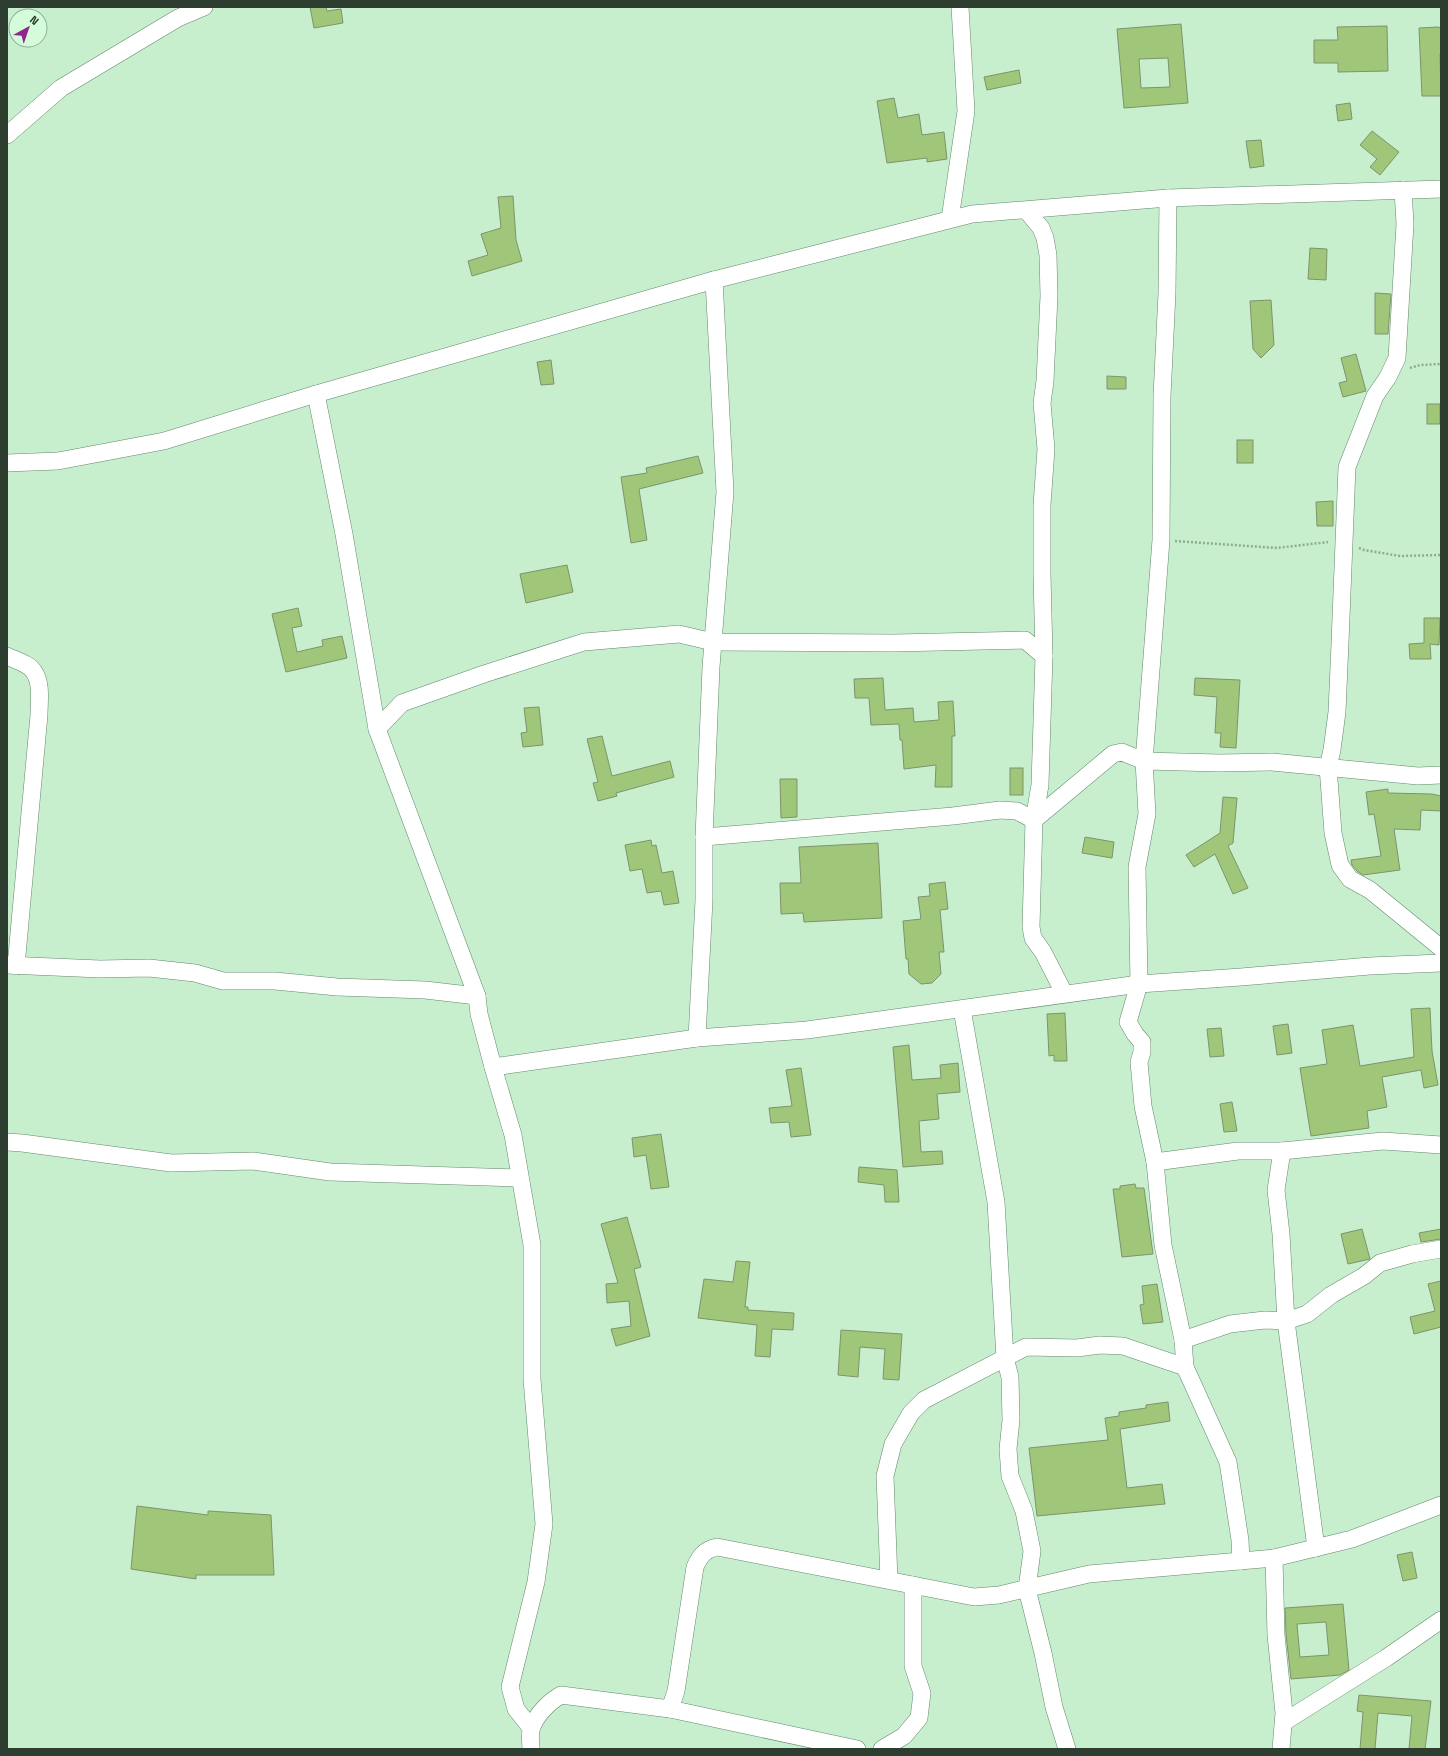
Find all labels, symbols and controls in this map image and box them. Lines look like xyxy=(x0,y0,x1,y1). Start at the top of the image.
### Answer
north arrow xyxy=(8,8,48,48)
text: N xyxy=(27,13,42,28)

